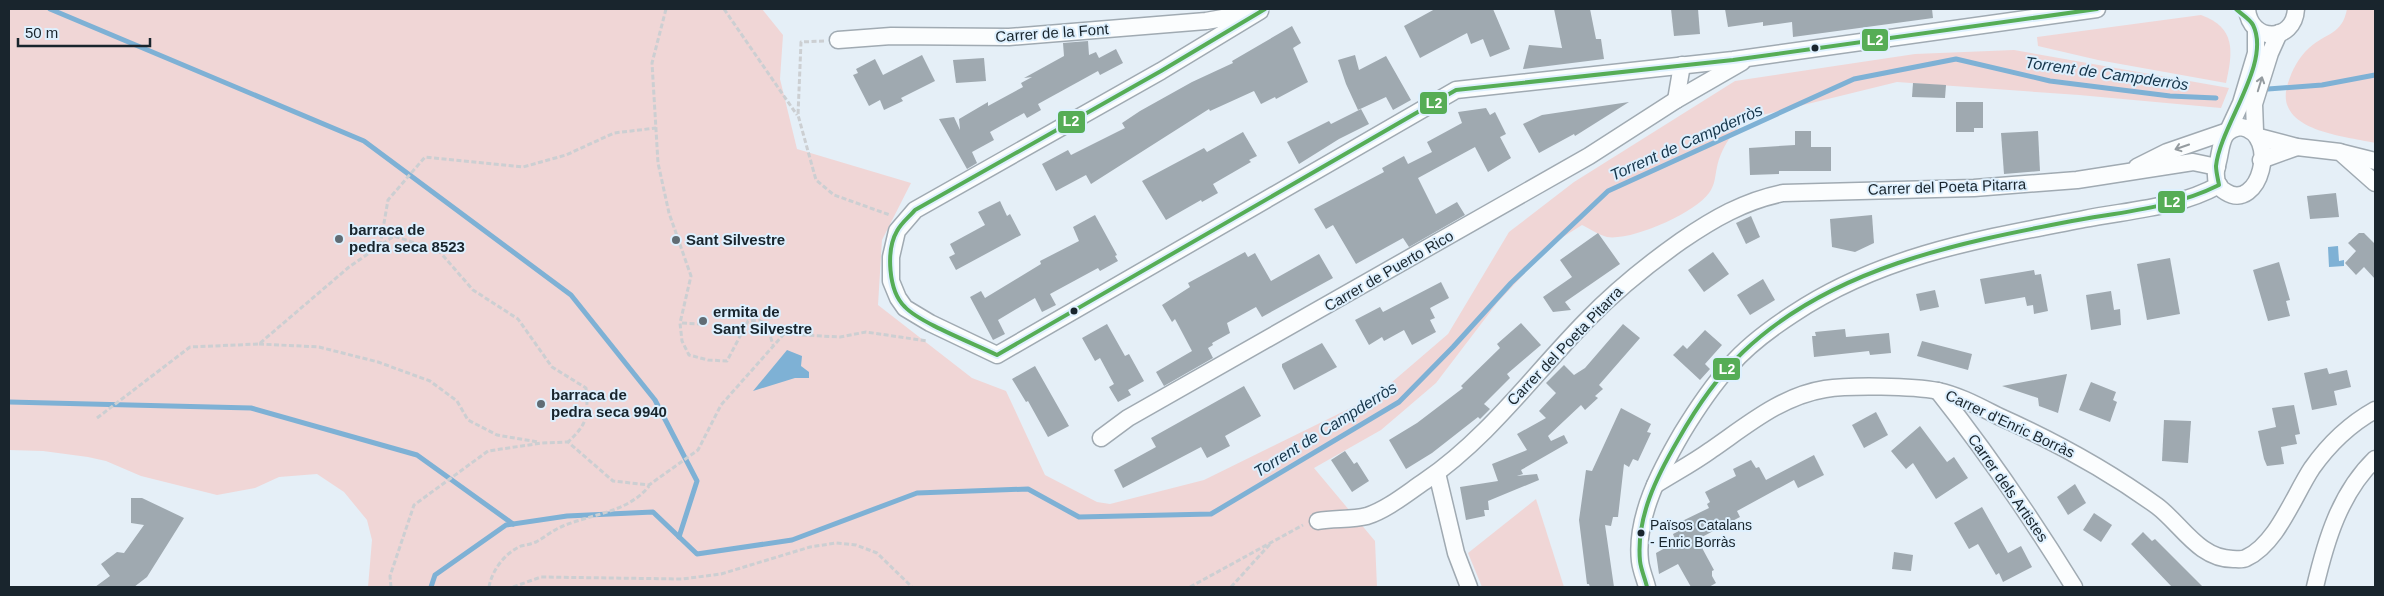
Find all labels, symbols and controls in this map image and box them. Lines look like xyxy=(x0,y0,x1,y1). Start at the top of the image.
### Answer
scale bar xyxy=(18,15,150,47)
street label: Carrer de la Font xyxy=(995,20,1110,45)
text: 50 m xyxy=(25,24,58,41)
line badge: L2 xyxy=(1861,28,1889,52)
text: L2 xyxy=(1867,32,1883,48)
unlabelled marker xyxy=(1810,43,1820,53)
water label: Torrent de Campderròs xyxy=(2024,54,2190,93)
one-way arrow xyxy=(2256,76,2266,92)
line badge: L2 xyxy=(1419,91,1448,115)
text: L2 xyxy=(1426,95,1442,111)
water label: Torrent de Campderròs xyxy=(1607,101,1765,184)
line badge: L2 xyxy=(1057,110,1086,134)
text: L2 xyxy=(1063,113,1079,129)
one-way arrow xyxy=(2175,143,2190,152)
street label: Carrer del Poeta Pitarra xyxy=(1868,175,2027,198)
line badge: L2 xyxy=(2157,190,2186,214)
text: L2 xyxy=(2164,194,2180,210)
place label: barraca de pedra seca 8523 xyxy=(349,221,465,255)
street label: Carrer de Puerto Rico xyxy=(1321,227,1456,314)
place label: Sant Silvestre xyxy=(686,231,785,248)
marker: barraca de pedra seca 8523 xyxy=(333,233,345,245)
marker: Sant Silvestre xyxy=(670,234,682,246)
street label: Carrer del Poeta Pitarra xyxy=(1504,282,1626,409)
place label: ermita de Sant Silvestre xyxy=(713,303,812,337)
unlabelled marker xyxy=(1069,306,1079,316)
marker: ermita de Sant Silvestre xyxy=(697,315,709,327)
line badge: L2 xyxy=(1712,357,1741,381)
text: L2 xyxy=(1719,361,1735,377)
water label: Torrent de Campderròs xyxy=(1251,379,1400,480)
place label: barraca de pedra seca 9940 xyxy=(551,386,667,420)
street label: Carrer d'Enric Borràs xyxy=(1943,386,2077,461)
marker: barraca de pedra seca 9940 xyxy=(535,398,547,410)
street label: Carrer dels Artistes xyxy=(1965,431,2052,545)
place label: Països Catalans - Enric Borràs xyxy=(1650,517,1752,550)
marker: Països Catalans - Enric Borràs xyxy=(1636,528,1646,538)

